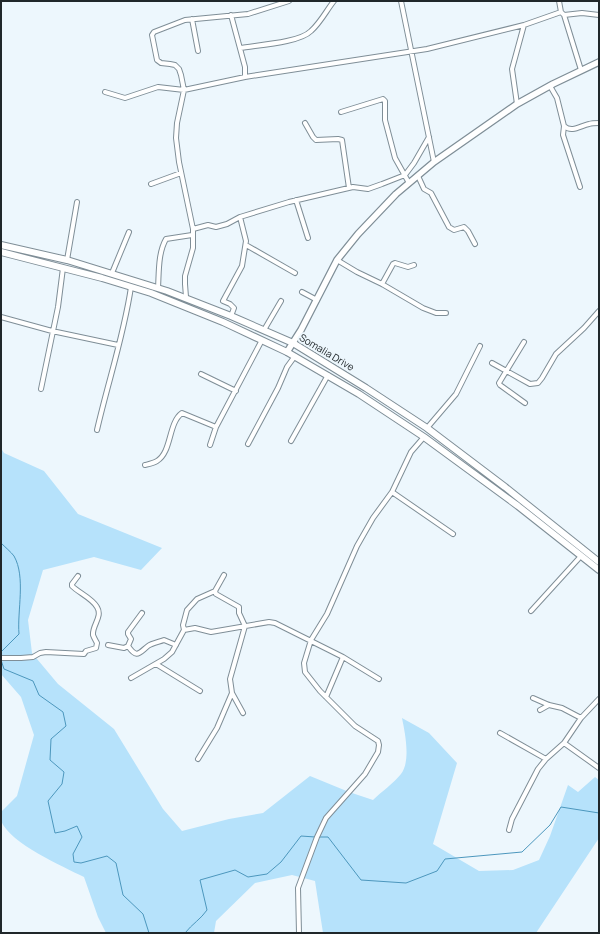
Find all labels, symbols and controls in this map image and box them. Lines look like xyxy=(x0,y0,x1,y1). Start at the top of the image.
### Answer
street label: Somalia Drive xyxy=(297,330,357,374)

